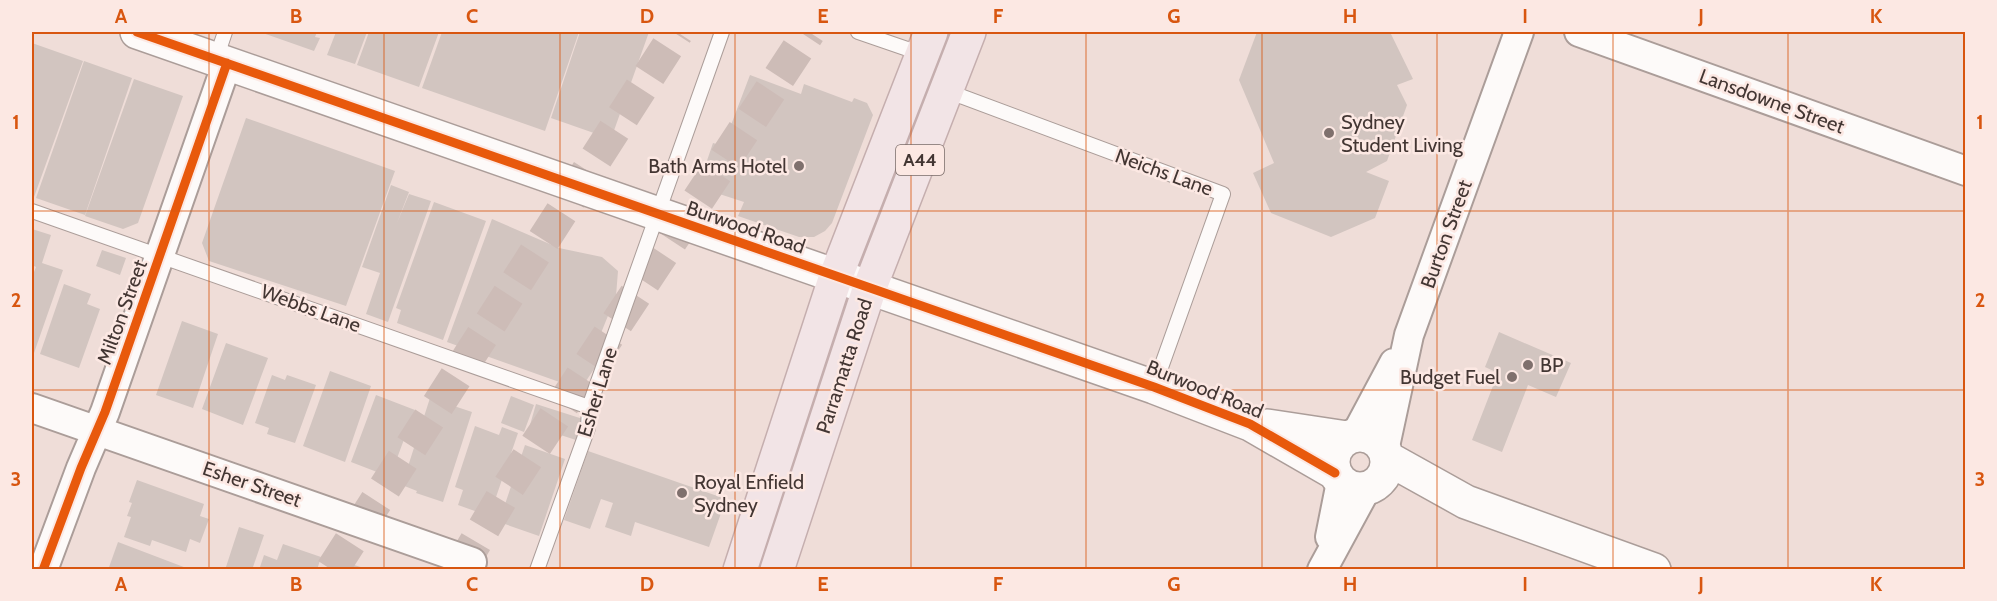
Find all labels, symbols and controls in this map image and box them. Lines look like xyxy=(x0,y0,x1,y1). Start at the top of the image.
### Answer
text: A xyxy=(115,4,128,28)
text: B xyxy=(290,4,302,28)
text: C xyxy=(466,4,478,28)
text: D xyxy=(640,4,654,28)
text: E xyxy=(817,4,829,28)
text: F xyxy=(993,4,1004,28)
text: G xyxy=(1167,4,1181,28)
text: H xyxy=(1343,4,1357,28)
text: I xyxy=(1522,4,1528,28)
text: J xyxy=(1697,4,1704,28)
text: K xyxy=(1870,4,1883,28)
street label: Lansdowne Street xyxy=(1696,64,1848,139)
text: 1 xyxy=(12,110,20,134)
place label: Sydney Student Living xyxy=(1341,110,1464,157)
text: 1 xyxy=(1976,110,1984,134)
marker: Sydney Student Living xyxy=(1322,126,1336,140)
street label: Neichs Lane xyxy=(1112,143,1216,201)
road number: A44 xyxy=(896,145,944,175)
place label: Bath Arms Hotel xyxy=(648,154,787,178)
marker: Bath Arms Hotel xyxy=(792,159,806,173)
street label: Burton Street xyxy=(1415,176,1477,291)
street label: Burwood Road xyxy=(683,195,809,259)
street label: Milton Street xyxy=(92,256,152,368)
street label: Webbs Lane xyxy=(258,279,364,337)
text: 2 xyxy=(11,288,21,312)
text: 2 xyxy=(1975,288,1985,312)
street label: Parramatta Road xyxy=(811,295,877,437)
street label: Esher Lane xyxy=(572,344,622,440)
place label: BP xyxy=(1540,353,1563,377)
street label: Burwood Road xyxy=(1143,355,1267,423)
marker: BP xyxy=(1521,358,1535,372)
place label: Budget Fuel xyxy=(1400,365,1500,389)
marker: Budget Fuel xyxy=(1505,370,1519,384)
street label: Esher Street xyxy=(200,456,305,512)
text: 3 xyxy=(11,467,21,491)
text: 3 xyxy=(1975,467,1985,491)
place label: Royal Enfield Sydney xyxy=(694,470,804,517)
marker: Royal Enfield Sydney xyxy=(675,486,689,500)
text: A xyxy=(115,572,128,596)
text: B xyxy=(290,572,302,596)
text: C xyxy=(466,572,478,596)
text: D xyxy=(640,572,654,596)
text: E xyxy=(817,572,829,596)
text: F xyxy=(993,572,1004,596)
text: G xyxy=(1167,572,1181,596)
text: H xyxy=(1343,572,1357,596)
text: I xyxy=(1522,572,1528,596)
text: J xyxy=(1697,572,1704,596)
text: K xyxy=(1870,572,1883,596)

